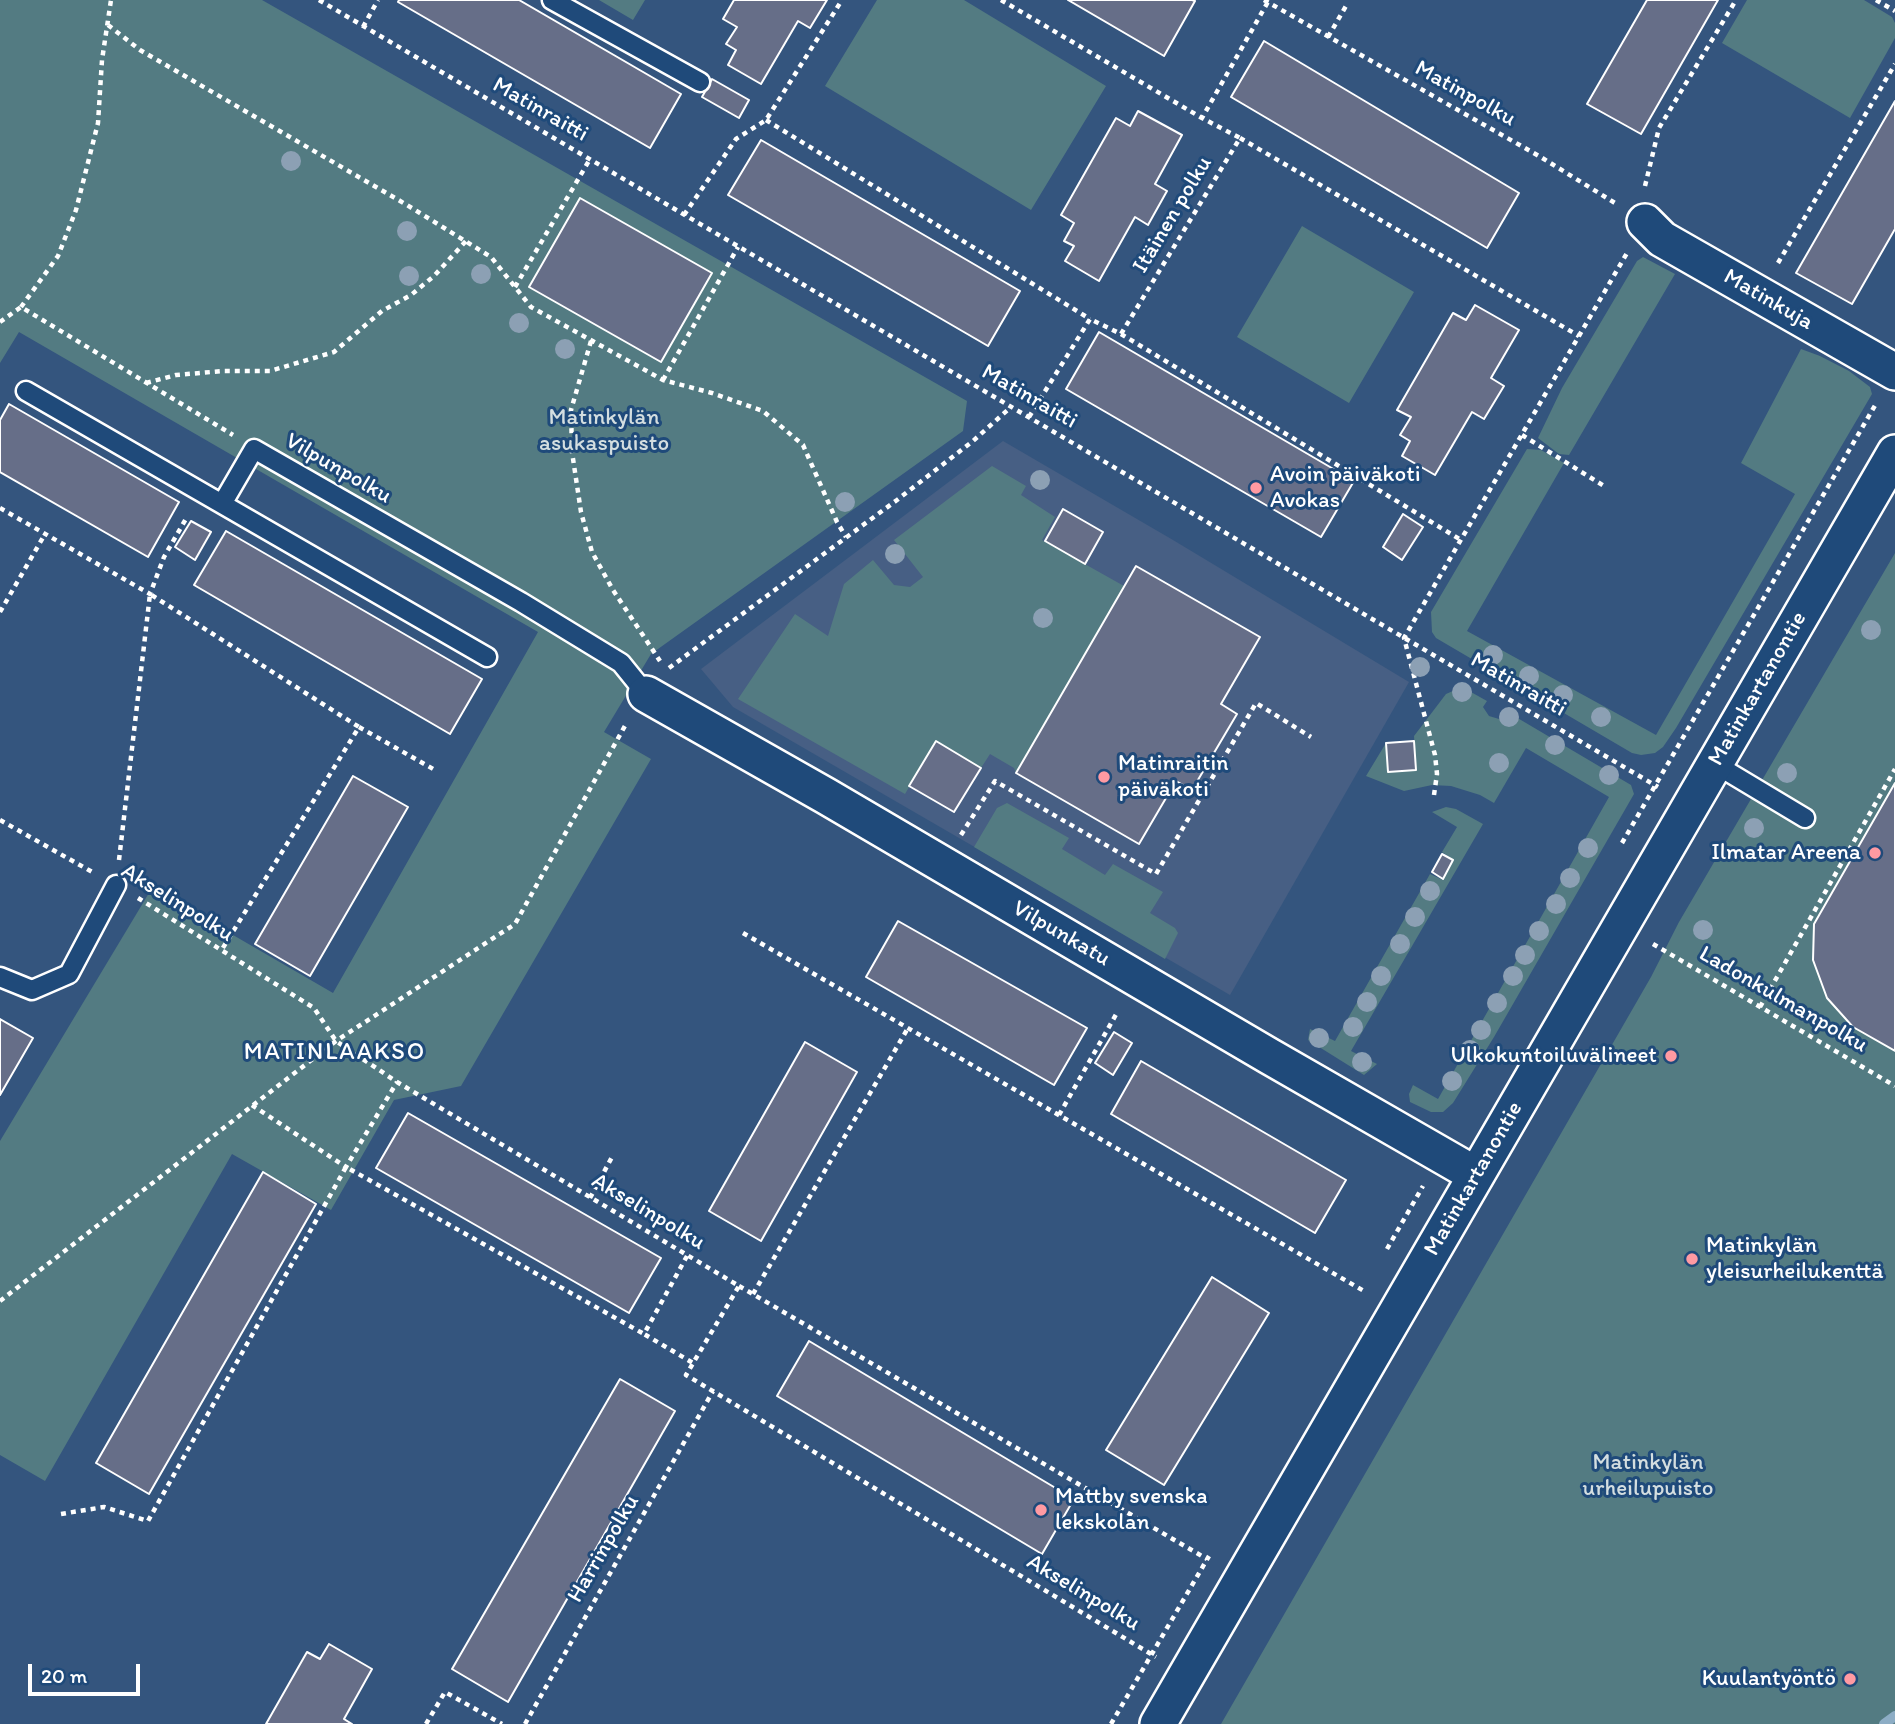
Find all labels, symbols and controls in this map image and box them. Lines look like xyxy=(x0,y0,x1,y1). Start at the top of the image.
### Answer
street label: Matinpolku xyxy=(1410,55,1520,133)
street label: Matinraitti xyxy=(487,72,593,148)
street label: Itäinen polku xyxy=(1127,152,1219,278)
street label: Matinkuja xyxy=(1718,263,1818,337)
street label: Matinraitti xyxy=(976,359,1082,435)
park label: Matinkylän asukaspuisto xyxy=(539,404,669,458)
street label: Vilpunpolku xyxy=(280,428,396,510)
place label: Avoin päiväkoti Avokas xyxy=(1270,461,1421,515)
marker: Avoin päiväkoti Avokas xyxy=(1248,480,1264,496)
street label: Matinkartanontie xyxy=(1703,607,1813,771)
street label: Matinraitti xyxy=(1465,647,1571,723)
place label: Matinraitin päiväkoti xyxy=(1118,750,1228,804)
marker: Matinraitin päiväkoti xyxy=(1096,769,1112,785)
place label: Ilmatar Areena xyxy=(1711,839,1861,867)
marker: Ilmatar Areena xyxy=(1867,845,1883,861)
street label: Akselinpolku xyxy=(116,858,238,948)
street label: Vilpunkatu xyxy=(1007,895,1115,973)
street label: Ladonkulmanpolku xyxy=(1694,941,1872,1059)
district label: MATINLAAKSO xyxy=(246,1039,424,1067)
place label: Ulkokuntoiluvälineet xyxy=(1451,1042,1657,1070)
marker: Ulkokuntoiluvälineet xyxy=(1663,1048,1679,1064)
street label: Matinkartanontie xyxy=(1419,1097,1529,1261)
street label: Akselinpolku xyxy=(586,1167,710,1257)
place label: Matinkylän yleisurheilukenttä xyxy=(1706,1232,1884,1286)
marker: Matinkylän yleisurheilukenttä xyxy=(1684,1251,1700,1267)
park label: Matinkylän urheilupuisto xyxy=(1583,1449,1713,1503)
place label: Mattby svenska lekskolan xyxy=(1055,1483,1208,1537)
street label: Harrinpolku xyxy=(562,1490,646,1608)
marker: Mattby svenska lekskolan xyxy=(1033,1502,1049,1518)
street label: Akselinpolku xyxy=(1021,1548,1145,1638)
scale bar xyxy=(32,1650,144,1694)
text: 20 m xyxy=(41,1663,87,1688)
place label: Kuulantyöntö xyxy=(1702,1665,1836,1693)
marker: Kuulantyöntö xyxy=(1842,1671,1858,1687)

